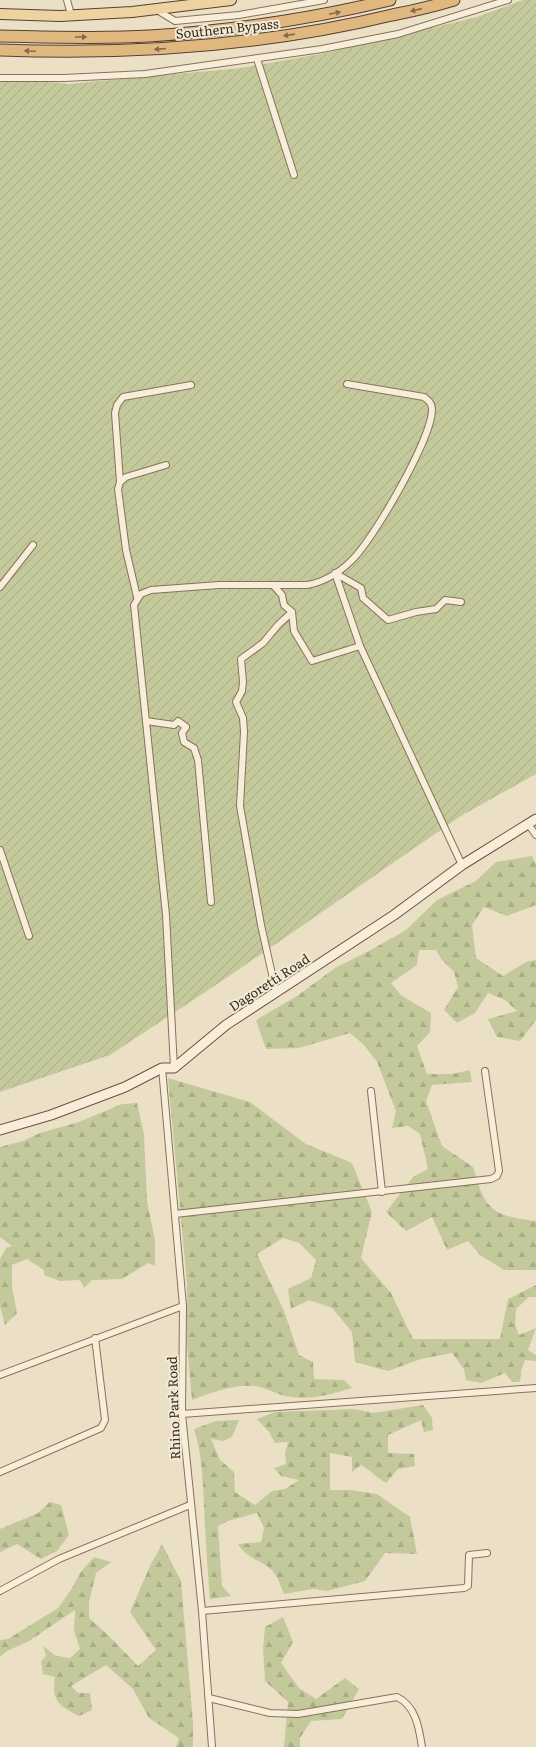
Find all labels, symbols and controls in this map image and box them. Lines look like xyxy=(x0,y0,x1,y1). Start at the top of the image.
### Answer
one-way arrow xyxy=(410,7,422,13)
one-way arrow xyxy=(329,9,342,15)
street label: Southern Bypass xyxy=(175,13,280,43)
one-way arrow xyxy=(283,32,295,38)
one-way arrow xyxy=(75,34,88,40)
one-way arrow xyxy=(153,46,166,53)
one-way arrow xyxy=(24,48,36,55)
street label: Dagoretti Road xyxy=(225,949,313,1015)
street label: Rhino Park Road xyxy=(162,1356,184,1460)

